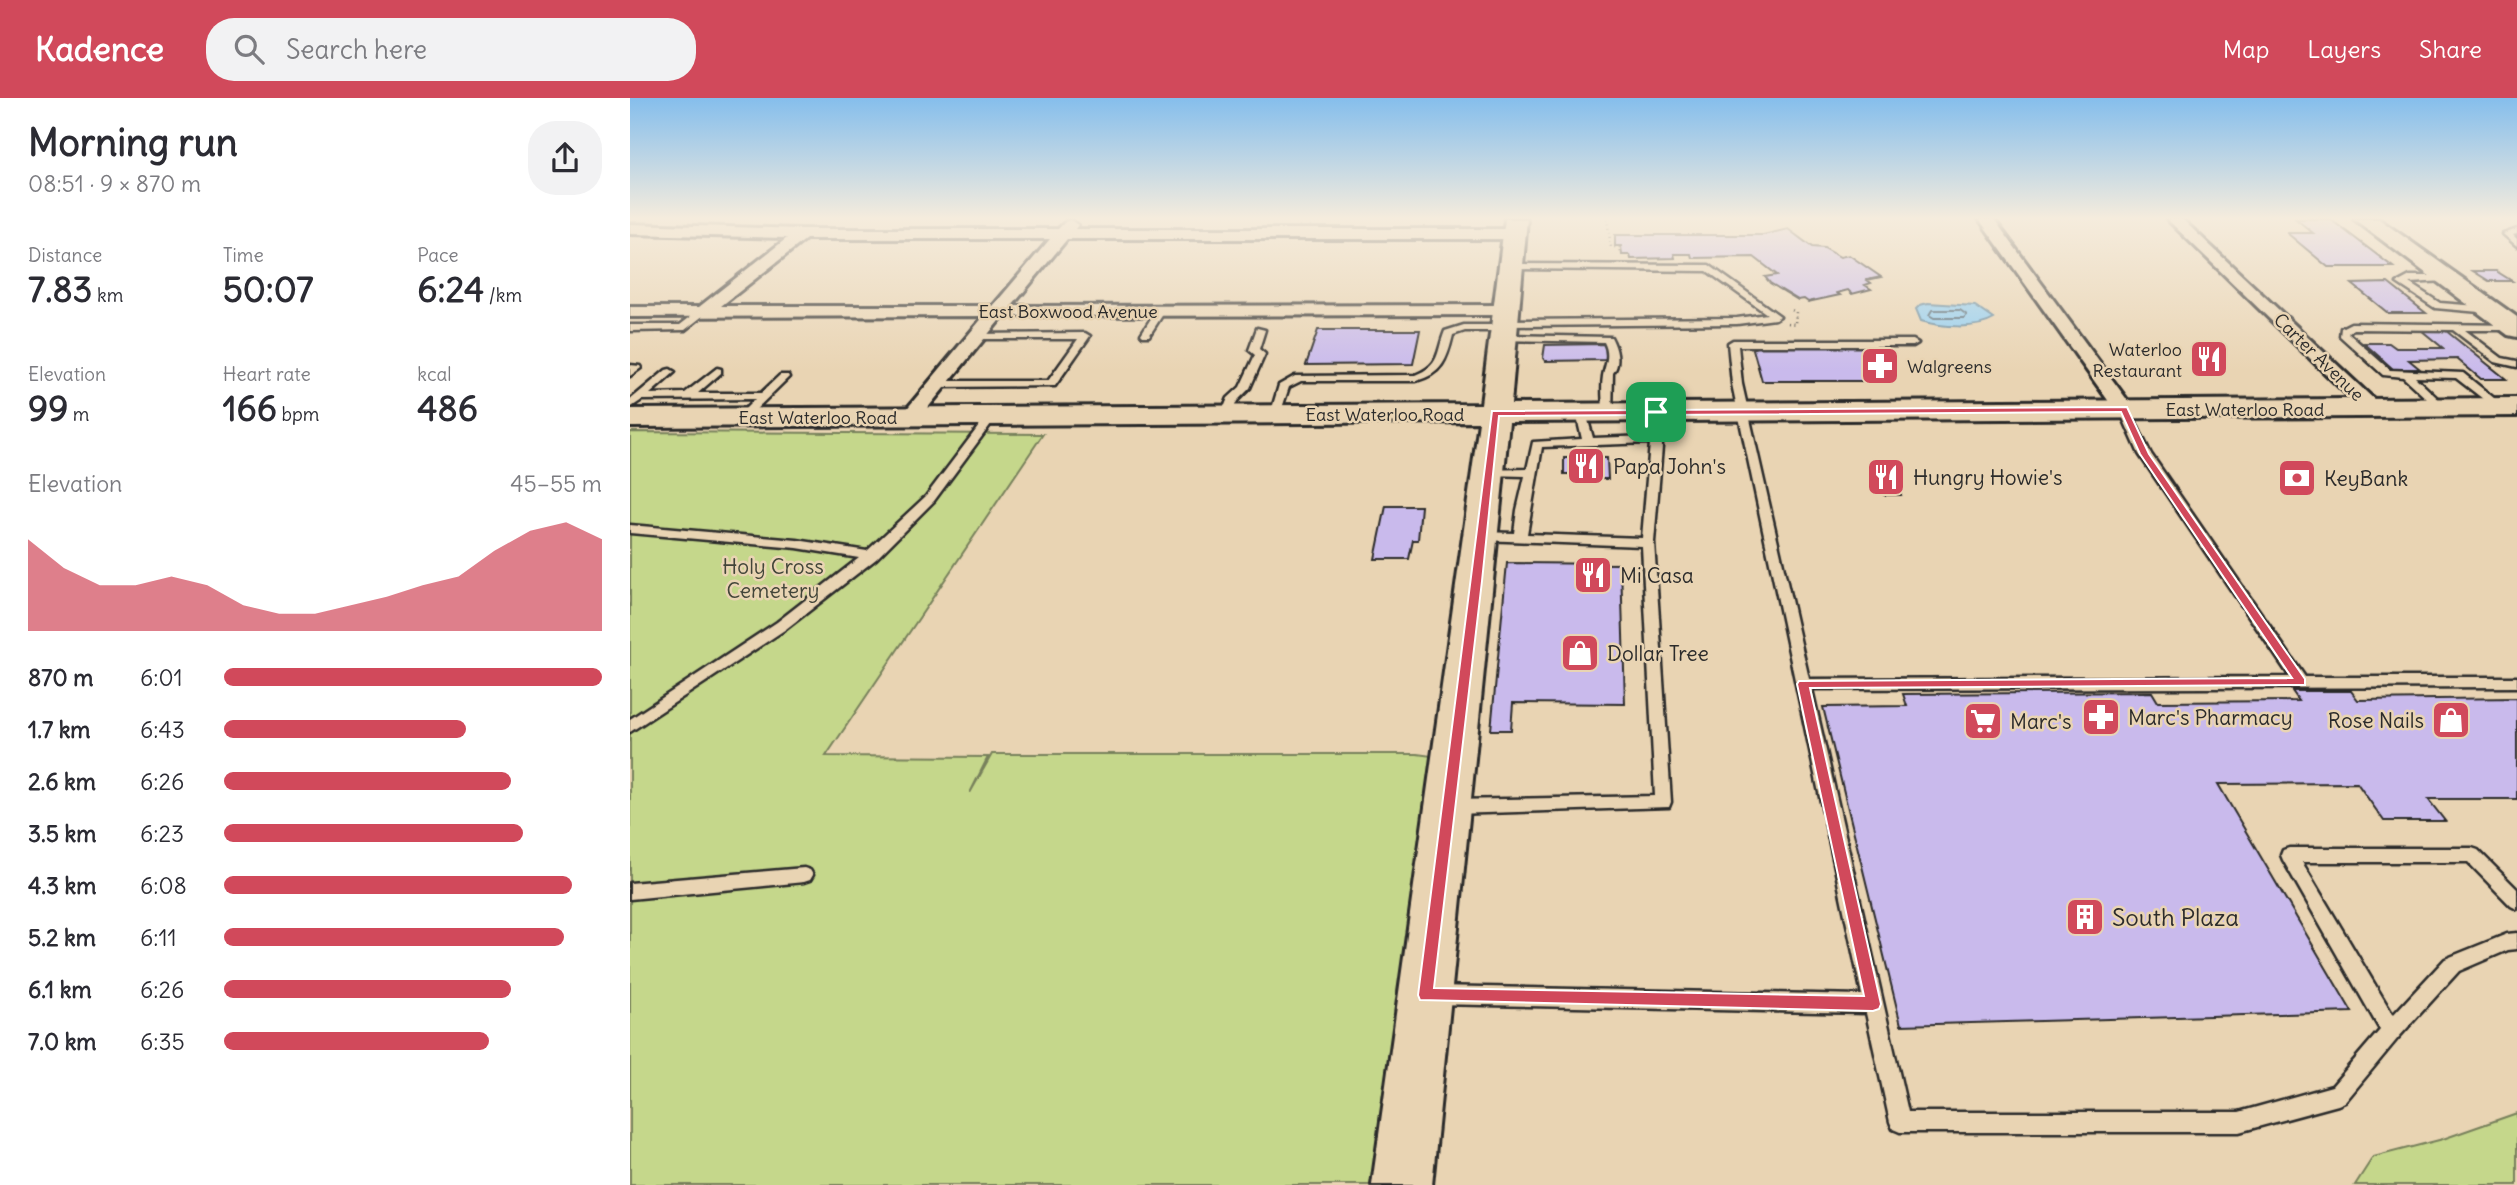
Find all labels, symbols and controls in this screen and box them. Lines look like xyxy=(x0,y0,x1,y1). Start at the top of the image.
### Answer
search box xyxy=(206,18,696,81)
text: Kadence xyxy=(35,28,164,70)
icon: search xyxy=(230,30,268,68)
text: Search here xyxy=(286,33,427,66)
text: Map xyxy=(2223,34,2269,64)
text: Layers xyxy=(2307,34,2381,64)
text: Share xyxy=(2419,34,2482,64)
text: Morning run xyxy=(28,119,238,166)
button: share xyxy=(528,121,602,195)
text: 08:51 · 9 × 870 m xyxy=(28,169,201,198)
text: Distance xyxy=(28,243,102,267)
text: Time xyxy=(223,243,264,267)
text: Pace xyxy=(417,243,459,267)
text: 7.83 xyxy=(28,267,92,311)
text: 50:07 xyxy=(223,267,313,311)
text: 6:24 xyxy=(417,267,484,311)
text: km xyxy=(92,283,123,307)
text: /km xyxy=(484,283,522,307)
street label: East Boxwood Avenue xyxy=(978,300,1158,323)
street label: Carter Avenue xyxy=(2269,308,2369,406)
place label: Waterloo Restaurant xyxy=(2093,338,2182,382)
restaurant icon: Waterloo Restaurant xyxy=(2188,338,2230,380)
pharmacy icon: Walgreens xyxy=(1859,345,1901,387)
place label: Walgreens xyxy=(1907,355,1992,378)
text: Elevation xyxy=(28,362,106,386)
text: Heart rate xyxy=(223,362,311,386)
text: kcal xyxy=(417,362,452,386)
pin xyxy=(1626,382,1686,442)
text: 99 xyxy=(28,386,68,430)
text: 166 xyxy=(223,386,277,430)
text: 486 xyxy=(417,386,478,430)
icon: arrive xyxy=(1637,393,1675,431)
street label: East Waterloo Road xyxy=(2166,398,2325,421)
text: m xyxy=(68,402,89,426)
text: bpm xyxy=(277,402,319,426)
street label: East Waterloo Road xyxy=(1306,403,1465,426)
street label: East Waterloo Road xyxy=(739,406,898,429)
restaurant icon: Papa John's xyxy=(1565,445,1607,487)
place label: Papa John's xyxy=(1613,453,1726,480)
restaurant icon: Hungry Howie's xyxy=(1865,456,1907,498)
bank icon: KeyBank xyxy=(2276,457,2318,499)
place label: Hungry Howie's xyxy=(1913,464,2063,491)
place label: KeyBank xyxy=(2324,465,2408,492)
text: Elevation xyxy=(28,469,122,498)
text: 45–55 m xyxy=(510,469,602,498)
park label: Holy Cross Cemetery xyxy=(722,553,824,604)
restaurant icon: Mi Casa xyxy=(1572,554,1614,596)
place label: Mi Casa xyxy=(1620,562,1694,589)
shop icon: Dollar Tree xyxy=(1559,632,1601,674)
place label: Dollar Tree xyxy=(1607,640,1709,667)
text: 870 m xyxy=(28,663,93,692)
text: 6:01 xyxy=(140,663,183,692)
pharmacy icon: Marc's Pharmacy xyxy=(2080,696,2122,738)
shop icon: Rose Nails xyxy=(2430,699,2472,741)
supermarket icon: Marc's xyxy=(1962,700,2004,742)
place label: Marc's Pharmacy xyxy=(2128,704,2293,731)
place label: Rose Nails xyxy=(2328,707,2424,734)
place label: Marc's xyxy=(2010,708,2072,735)
text: 1.7 km xyxy=(28,715,91,744)
text: 6:43 xyxy=(140,715,185,744)
text: 2.6 km xyxy=(28,767,96,796)
text: 6:26 xyxy=(140,767,184,796)
text: 3.5 km xyxy=(28,819,96,848)
text: 6:23 xyxy=(140,819,184,848)
text: 4.3 km xyxy=(28,871,97,900)
text: 6:08 xyxy=(140,871,187,900)
building icon: South Plaza xyxy=(2064,896,2106,938)
place label: South Plaza xyxy=(2112,902,2239,932)
text: 5.2 km xyxy=(28,923,96,952)
text: 6:11 xyxy=(140,923,177,952)
text: 6.1 km xyxy=(28,975,92,1004)
text: 6:26 xyxy=(140,975,184,1004)
text: 7.0 km xyxy=(28,1027,97,1056)
text: 6:35 xyxy=(140,1027,185,1056)

